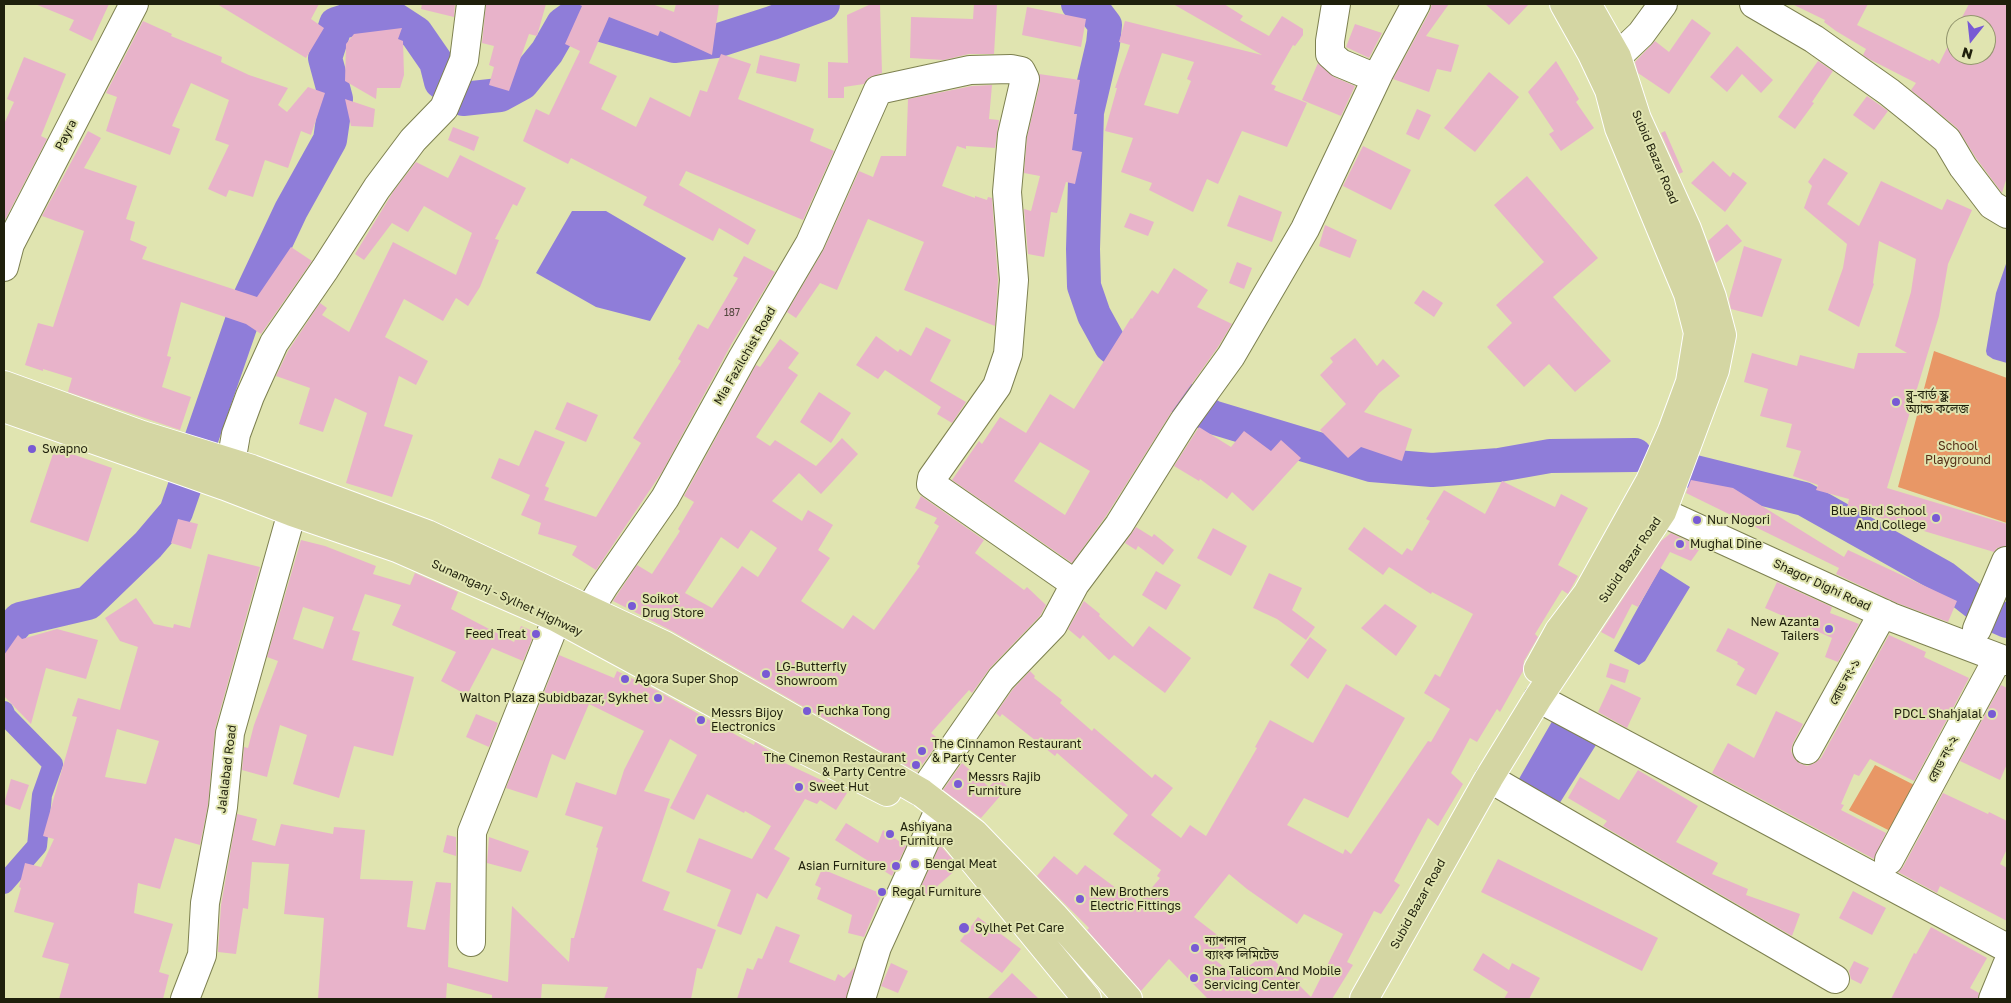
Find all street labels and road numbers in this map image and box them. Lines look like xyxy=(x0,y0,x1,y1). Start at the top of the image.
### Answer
street label: Subid Bazar Road xyxy=(1629,108,1681,206)
street label: Payra xyxy=(52,117,80,153)
street label: Mia Fazilchist Road xyxy=(711,304,779,408)
street label: Subid Bazar Road xyxy=(1596,514,1664,606)
street label: Shagor Dighi Road xyxy=(1771,556,1873,614)
street label: Sunamganj - Sylhet Highway xyxy=(429,557,585,639)
street label: রোড নং-১ xyxy=(1826,656,1864,708)
street label: Jalalabad Road xyxy=(214,724,240,814)
street label: রোড নং-২ xyxy=(1925,733,1961,785)
street label: Subid Bazar Road xyxy=(1387,856,1449,952)

